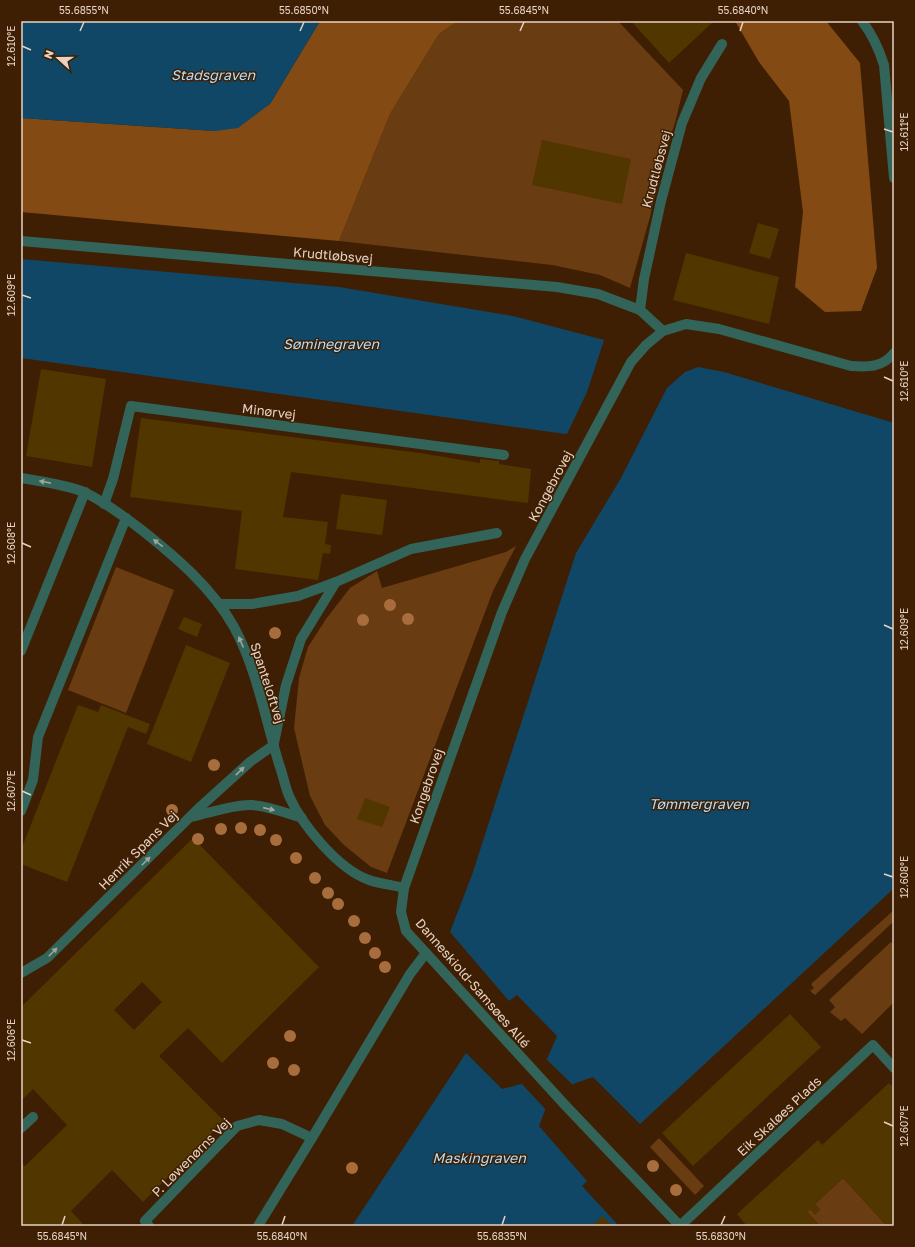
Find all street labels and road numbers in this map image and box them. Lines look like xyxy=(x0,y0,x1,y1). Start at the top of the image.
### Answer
street label: Krudtløbsvej xyxy=(638,128,674,210)
street label: Krudtløbsvej xyxy=(293,244,373,266)
street label: Minørvej xyxy=(241,400,297,422)
street label: Kongebrovej xyxy=(524,448,576,524)
street label: Spanteloftvej xyxy=(247,640,289,726)
street label: Kongebrovej xyxy=(406,746,446,826)
street label: Henrik Spans Vej xyxy=(95,807,181,893)
street label: Danneskiold-Samsøes Allé xyxy=(412,915,534,1051)
street label: Eik Skaløes Plads xyxy=(734,1073,825,1159)
street label: P. Løwenørns Vej xyxy=(148,1114,234,1200)

